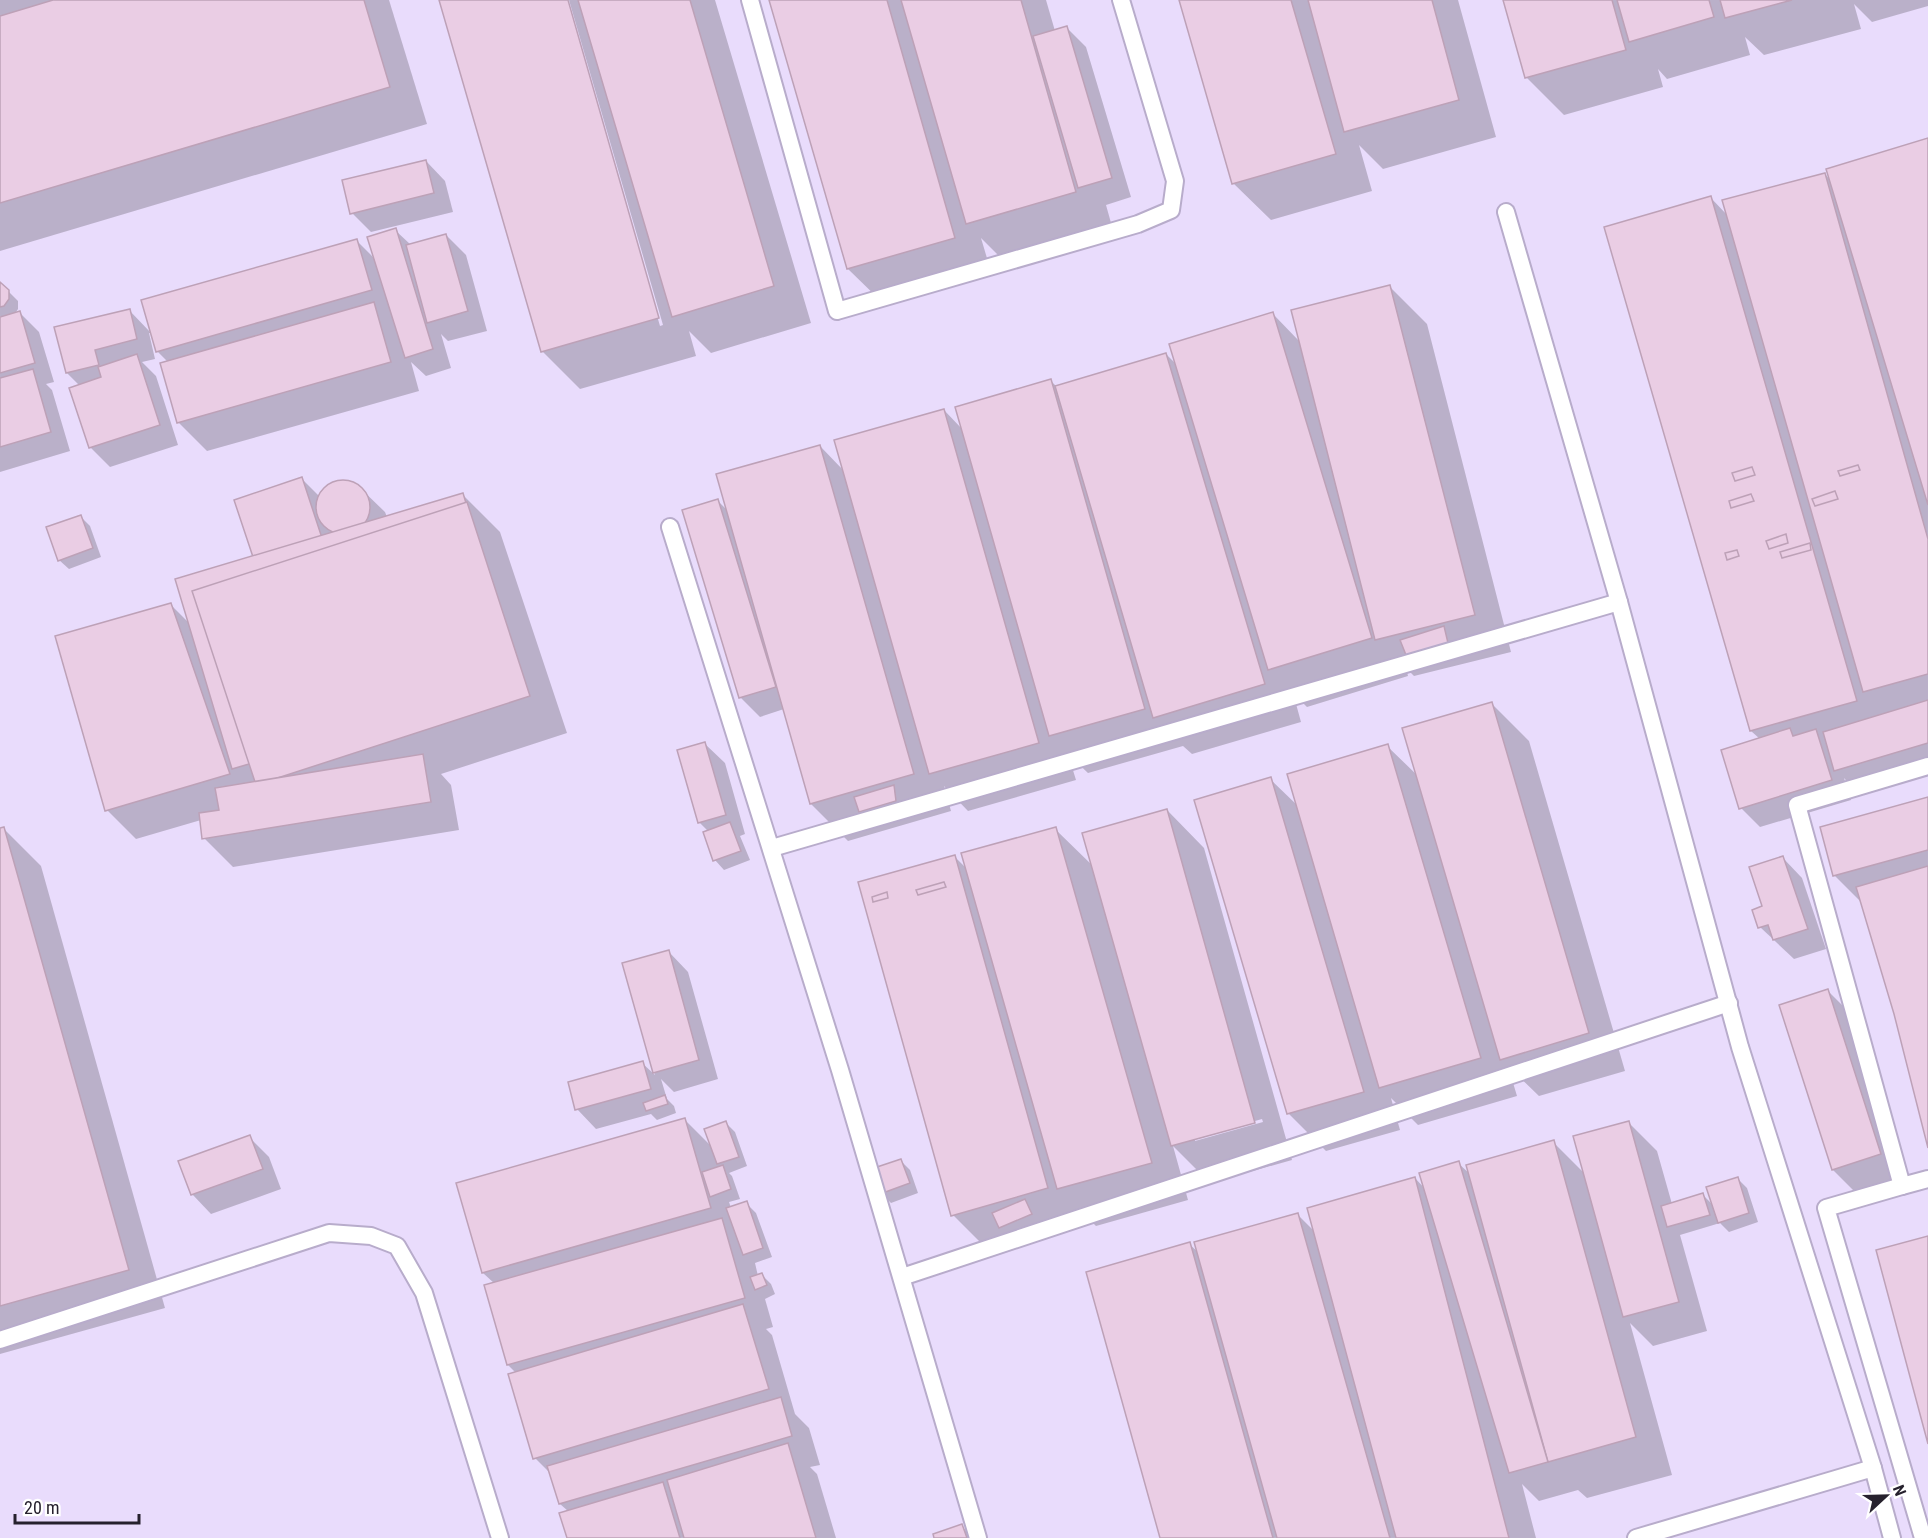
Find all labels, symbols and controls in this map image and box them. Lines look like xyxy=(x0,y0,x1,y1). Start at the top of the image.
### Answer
north arrow xyxy=(1856,1466,1916,1526)
text: N xyxy=(1889,1482,1910,1499)
scale bar xyxy=(15,1487,140,1525)
text: 20 m xyxy=(24,1497,59,1518)

